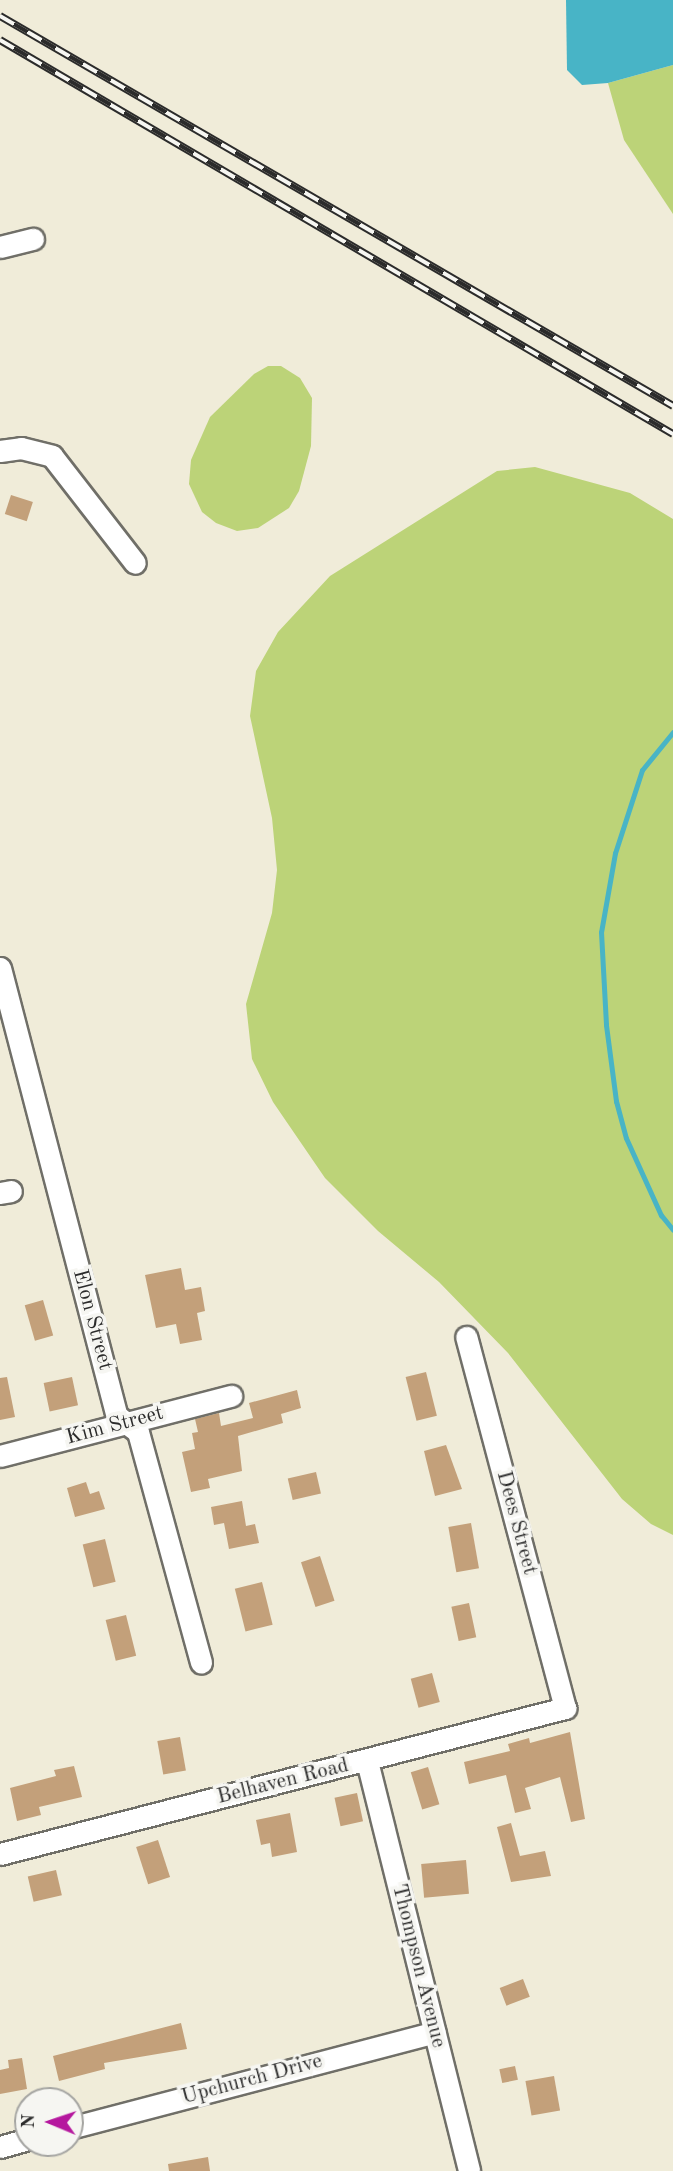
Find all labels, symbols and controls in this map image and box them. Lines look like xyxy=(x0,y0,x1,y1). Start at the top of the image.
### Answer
street label: Elon Street xyxy=(66,1267,118,1373)
street label: Kim Street xyxy=(64,1401,166,1451)
street label: Dees Street xyxy=(490,1468,542,1578)
street label: Belhaven Road xyxy=(215,1753,351,1811)
street label: Thompson Avenue xyxy=(385,1882,451,2050)
street label: Upchurch Drive xyxy=(179,2049,325,2111)
north arrow xyxy=(14,2087,84,2157)
text: N xyxy=(20,2114,39,2129)

